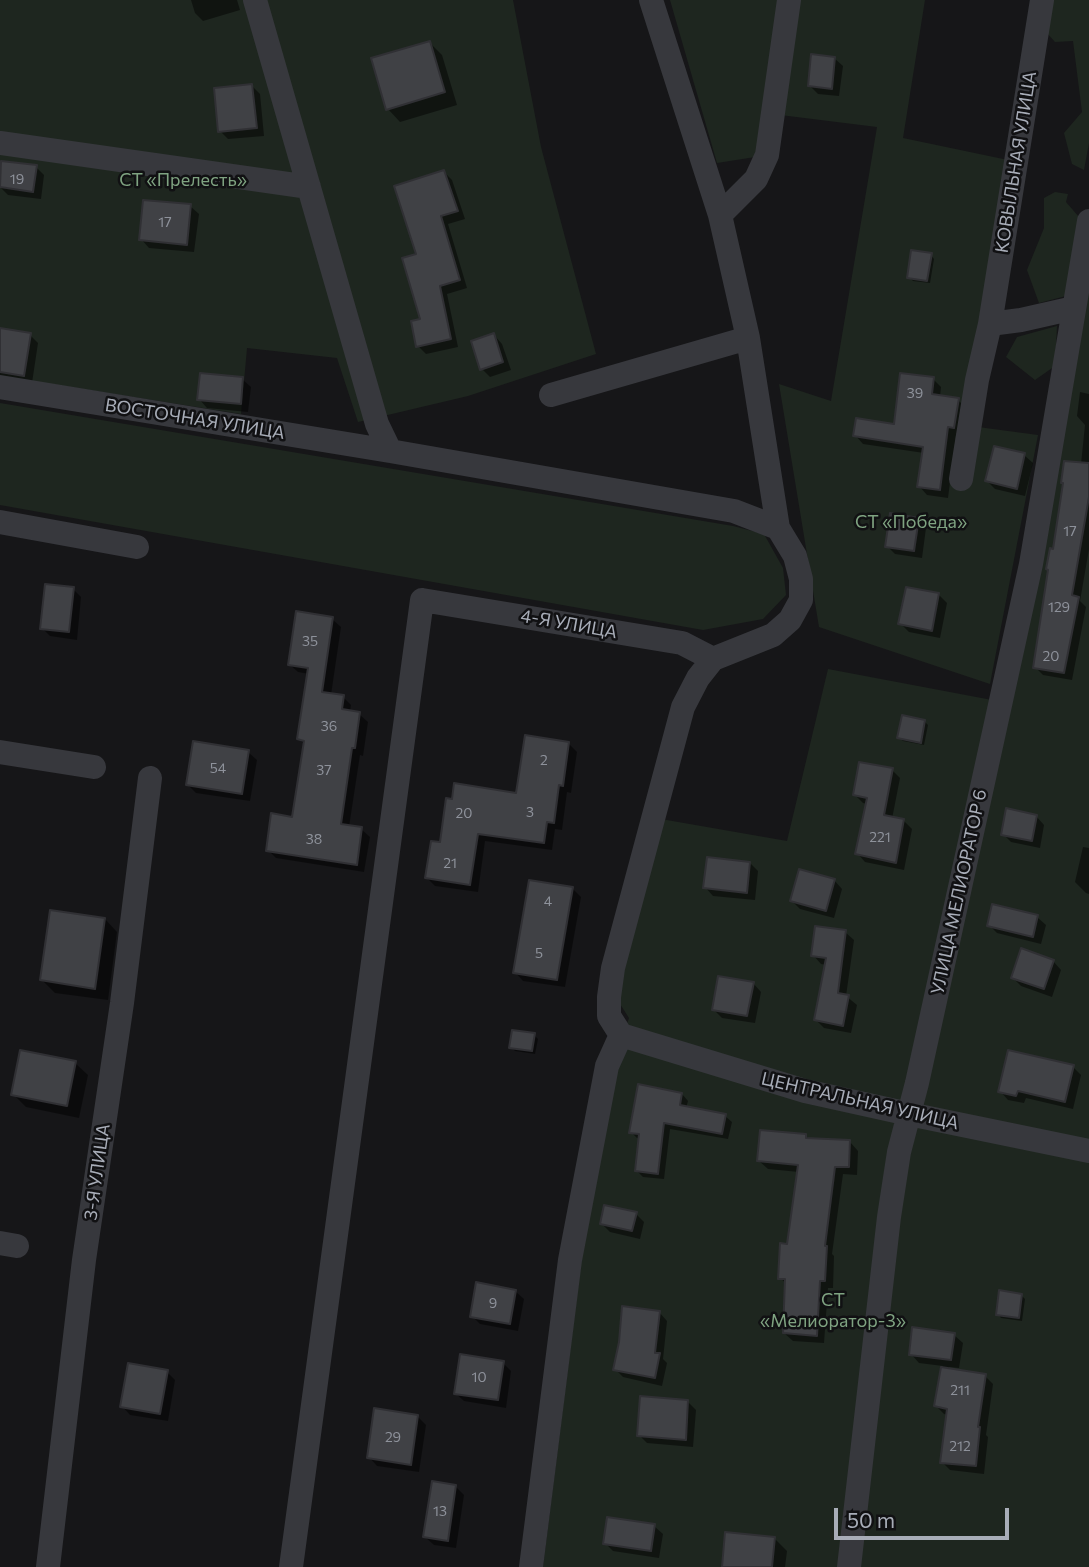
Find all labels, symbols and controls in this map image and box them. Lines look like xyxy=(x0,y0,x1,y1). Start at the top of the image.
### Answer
street label: КОВЫЛЬНАЯ УЛИЦА xyxy=(991,70,1041,254)
park label: СТ «Прелесть» xyxy=(119,169,247,191)
house number: 19 xyxy=(10,171,24,187)
house number: 17 xyxy=(158,214,172,230)
house number: 39 xyxy=(907,385,923,401)
street label: ВОСТОЧНАЯ УЛИЦА xyxy=(104,394,286,444)
park label: СТ «Победа» xyxy=(855,511,967,533)
house number: 17 xyxy=(1063,523,1077,539)
house number: 129 xyxy=(1048,599,1070,615)
street label: 4-Я УЛИЦА xyxy=(519,605,619,643)
house number: 35 xyxy=(302,633,318,649)
house number: 20 xyxy=(1043,648,1059,664)
house number: 36 xyxy=(321,718,337,734)
house number: 2 xyxy=(540,752,548,768)
house number: 54 xyxy=(210,760,226,776)
house number: 37 xyxy=(316,762,332,778)
street label: УЛИЦА МЕЛИОРАТОР 6 xyxy=(927,787,991,997)
house number: 3 xyxy=(526,804,534,820)
house number: 20 xyxy=(456,805,472,821)
house number: 221 xyxy=(869,829,891,845)
house number: 38 xyxy=(306,831,322,847)
house number: 21 xyxy=(443,855,457,871)
house number: 4 xyxy=(544,893,552,909)
house number: 5 xyxy=(535,945,543,961)
street label: ЦЕНТРАЛЬНАЯ УЛИЦА xyxy=(759,1068,961,1134)
street label: 3-Я УЛИЦА xyxy=(80,1122,114,1222)
park label: СТ «Мелиоратор-3» xyxy=(760,1289,906,1332)
house number: 9 xyxy=(489,1295,497,1311)
house number: 10 xyxy=(471,1369,487,1385)
house number: 211 xyxy=(950,1382,970,1398)
house number: 29 xyxy=(385,1429,401,1445)
house number: 212 xyxy=(949,1438,971,1454)
scale bar xyxy=(837,1494,1012,1538)
house number: 13 xyxy=(433,1503,447,1519)
text: 50 m xyxy=(847,1507,895,1532)

